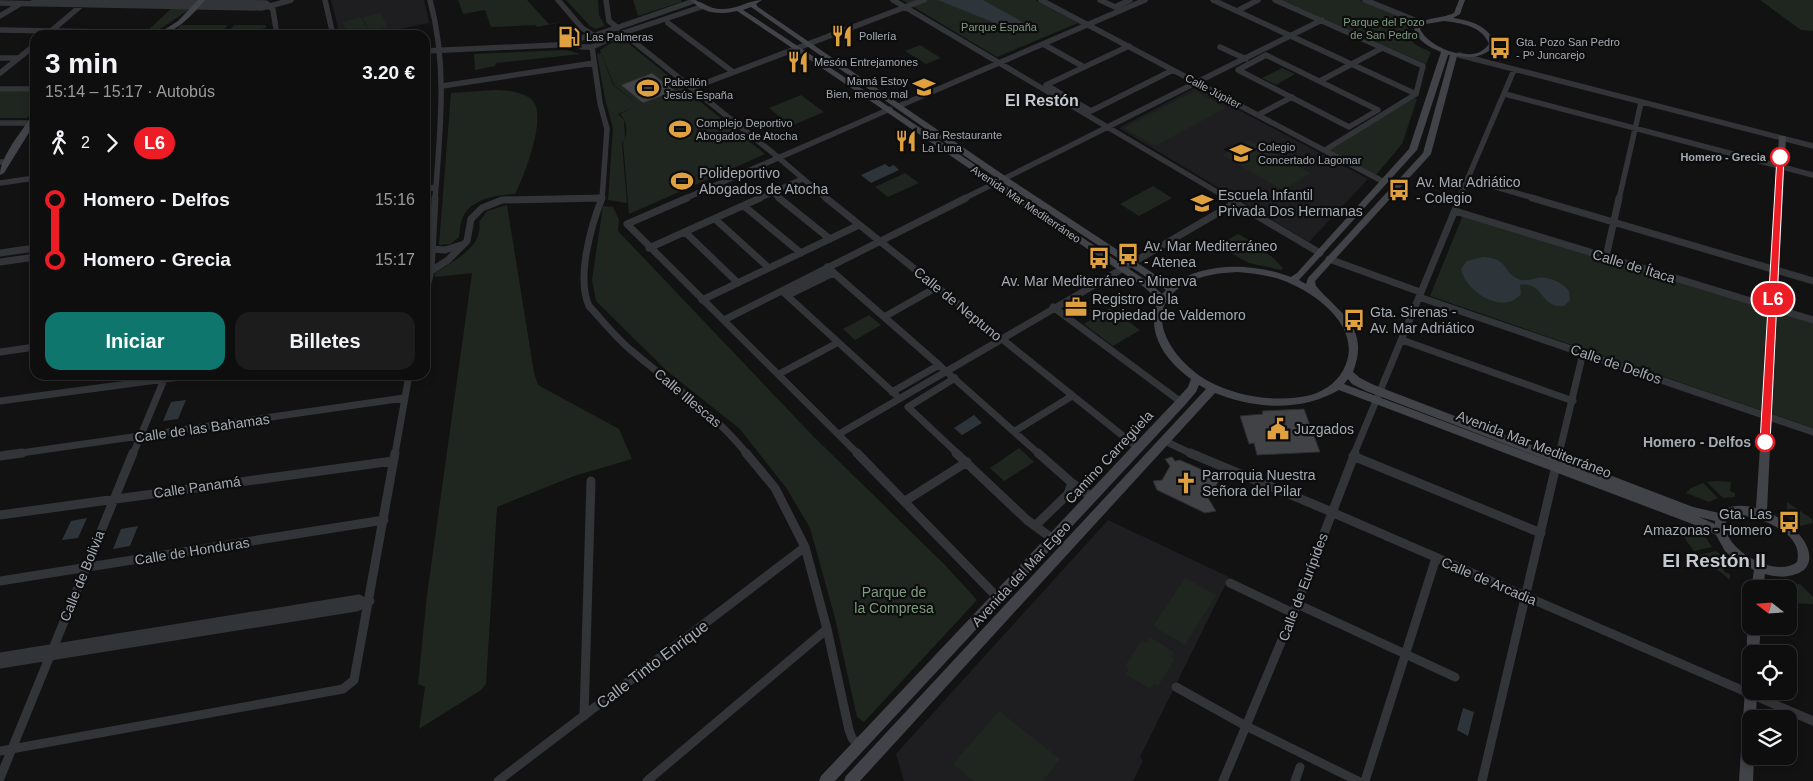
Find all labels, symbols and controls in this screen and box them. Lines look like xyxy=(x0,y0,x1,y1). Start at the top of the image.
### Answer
park label: Parque del Pozo de San Pedro xyxy=(1343,16,1425,41)
park label: Parque España xyxy=(961,21,1038,33)
restaurant icon: Pollería xyxy=(829,23,855,49)
fuel station icon: Las Palmeras xyxy=(556,24,582,50)
place label: Pollería xyxy=(859,30,897,42)
place label: Las Palmeras xyxy=(586,31,654,43)
bus stop icon: Gta. Pozo San Pedro - Pº Juncarejo xyxy=(1487,35,1513,61)
place label: Gta. Pozo San Pedro - Pº Juncarejo xyxy=(1516,36,1620,61)
text: 3 min xyxy=(45,48,118,79)
restaurant icon: Mesón Entrejamones xyxy=(785,49,811,75)
place label: Mesón Entrejamones xyxy=(814,56,918,68)
text: 3.20 € xyxy=(362,62,415,83)
street label: Calle Júpiter xyxy=(1183,71,1243,111)
school or university icon: Mamá Estoy Bien, menos mal xyxy=(911,74,937,100)
sports icon: Pabellón Jesús España xyxy=(635,75,661,101)
place label: Mamá Estoy Bien, menos mal xyxy=(826,75,908,100)
place label: Pabellón Jesús España xyxy=(664,76,734,101)
text: 15:14 – 15:17 · Autobús xyxy=(45,83,215,100)
district label: El Restón xyxy=(1005,92,1079,109)
sports icon: Complejo Deportivo Abogados de Atocha xyxy=(667,116,693,142)
place label: Complejo Deportivo Abogados de Atocha xyxy=(696,117,798,142)
restaurant icon: Bar Restaurante La Luna xyxy=(893,128,919,154)
icon: walk xyxy=(45,129,73,157)
icon: forward xyxy=(98,129,126,157)
place label: Bar Restaurante La Luna xyxy=(922,129,1002,154)
text: L6 xyxy=(144,133,165,153)
text: 2 xyxy=(81,134,90,151)
school or university icon: Colegio Concertado Lagomar xyxy=(1228,140,1254,166)
place label: Colegio Concertado Lagomar xyxy=(1258,141,1362,166)
marker: Homero - Grecia xyxy=(1770,147,1790,167)
place label: Homero - Grecia xyxy=(1680,151,1767,163)
street label: Avenida Mar Mediterráneo xyxy=(969,163,1083,245)
place label: Polideportivo Abogados de Atocha xyxy=(699,165,828,197)
sports icon: Polideportivo Abogados de Atocha xyxy=(669,168,695,194)
place label: Av. Mar Adriático - Colegio xyxy=(1416,174,1521,206)
bus stop icon: Av. Mar Adriático - Colegio xyxy=(1386,177,1412,203)
place label: Escuela Infantil Privada Dos Hermanas xyxy=(1218,187,1363,219)
text: Homero - Delfos xyxy=(83,189,230,210)
school or university icon: Escuela Infantil Privada Dos Hermanas xyxy=(1189,190,1215,216)
text: 15:16 xyxy=(375,191,415,208)
place label: Av. Mar Mediterráneo - Atenea xyxy=(1144,238,1278,270)
bus stop icon: Av. Mar Mediterráneo - Atenea xyxy=(1115,241,1141,267)
bus stop icon: Av. Mar Mediterráneo - Minerva xyxy=(1086,245,1112,271)
street label: Calle de Ítaca xyxy=(1591,246,1677,286)
text: Homero - Grecia xyxy=(83,249,231,270)
text: 15:17 xyxy=(375,251,415,268)
street label: Calle de Neptuno xyxy=(911,264,1005,344)
place label: Av. Mar Mediterráneo - Minerva xyxy=(1001,273,1197,289)
line badge: L6 xyxy=(1750,283,1796,315)
text: L6 xyxy=(1762,289,1784,309)
place label: Registro de la Propiedad de Valdemoro xyxy=(1092,291,1246,323)
office icon: Registro de la Propiedad de Valdemoro xyxy=(1063,294,1089,320)
place label: Gta. Sirenas - Av. Mar Adriático xyxy=(1370,304,1475,336)
bus stop icon: Gta. Sirenas - Av. Mar Adriático xyxy=(1341,307,1367,333)
button: Iniciar xyxy=(45,312,225,370)
button: Billetes xyxy=(235,312,415,370)
street label: Calle de Delfos xyxy=(1569,341,1663,387)
street label: Calle Illescas xyxy=(651,365,725,431)
street label: Camino Carregüela xyxy=(1062,407,1156,507)
street label: Avenida Mar Mediterráneo xyxy=(1454,407,1614,481)
street label: Calle de las Bahamas xyxy=(133,411,271,445)
public building icon: Juzgados xyxy=(1265,416,1291,442)
place label: Juzgados xyxy=(1294,421,1354,437)
marker: Homero - Delfos xyxy=(1755,432,1775,452)
place label: Homero - Delfos xyxy=(1643,434,1751,450)
place label: Parroquia Nuestra Señora del Pilar xyxy=(1202,467,1316,499)
church icon: Parroquia Nuestra Señora del Pilar xyxy=(1173,470,1199,496)
street label: Calle Panamá xyxy=(152,473,242,501)
place label: Gta. Las Amazonas - Homero xyxy=(1644,506,1772,538)
bus stop icon: Gta. Las Amazonas - Homero xyxy=(1776,509,1802,535)
street label: Avenida del Mar Egeo xyxy=(968,518,1074,630)
street label: Calle de Bolivia xyxy=(57,528,108,624)
street label: Calle de Eurípides xyxy=(1275,531,1331,643)
street label: Calle de Honduras xyxy=(133,534,251,568)
district label: El Restón II xyxy=(1662,550,1766,571)
street label: Calle de Arcadia xyxy=(1439,554,1539,608)
north arrow xyxy=(1742,580,1798,635)
map controls xyxy=(1742,580,1797,765)
park label: Parque de la Compresa xyxy=(854,584,934,616)
street label: Calle Tinto Enrique xyxy=(593,617,711,712)
button: locate xyxy=(1742,645,1797,700)
button: layers xyxy=(1742,710,1797,765)

